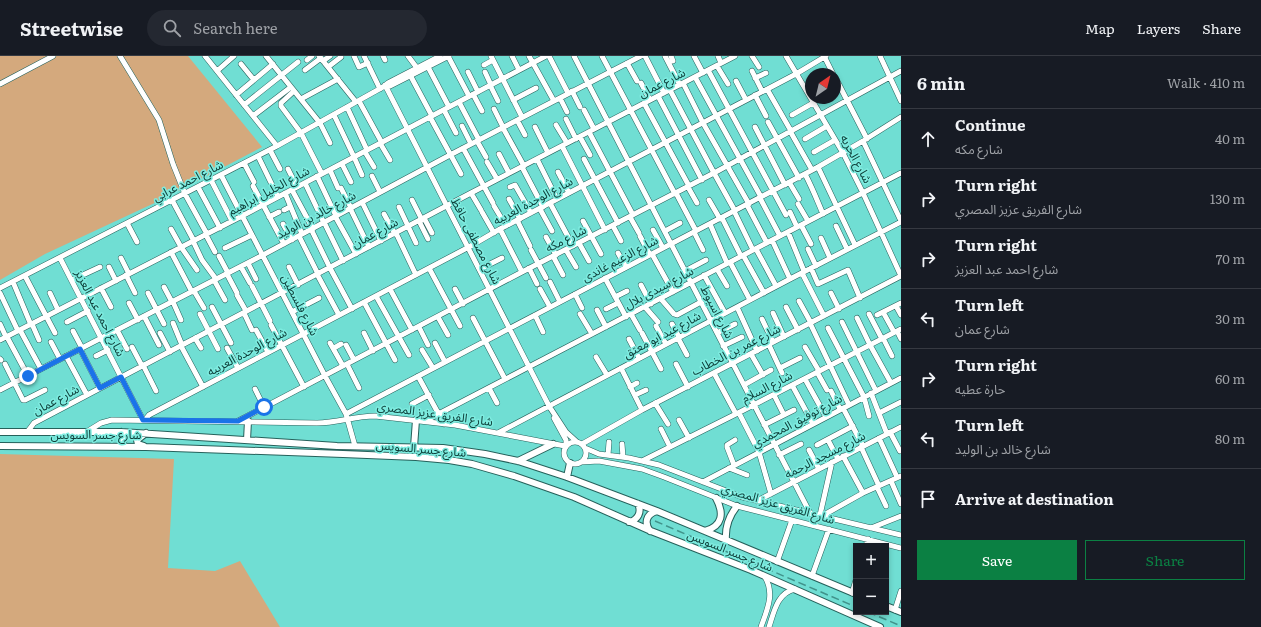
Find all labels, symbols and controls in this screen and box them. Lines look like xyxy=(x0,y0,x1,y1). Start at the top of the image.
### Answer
search box xyxy=(147,10,427,46)
text: Streetwise xyxy=(20,14,123,42)
text: Search here xyxy=(193,16,277,39)
icon: search xyxy=(161,17,183,39)
text: Map xyxy=(1085,18,1115,38)
text: Layers xyxy=(1137,18,1180,38)
text: Share xyxy=(1202,18,1241,38)
street label: شارع عمان xyxy=(635,63,689,102)
north arrow xyxy=(805,68,841,104)
text: 6 min xyxy=(917,70,965,95)
text: Walk · 410 m xyxy=(1167,73,1245,92)
text: Continue xyxy=(955,113,1025,136)
icon: ahead xyxy=(917,128,939,150)
text: 40 m xyxy=(1215,129,1245,148)
street label: شارع الحريه xyxy=(836,131,877,187)
text: شارع مكه xyxy=(955,139,1003,158)
street label: شارع احمد عرابي xyxy=(149,155,227,207)
street label: شارع الخليل ابراهيم xyxy=(225,161,313,220)
street label: شارع الوحدة العربيه xyxy=(489,171,576,230)
text: Turn right xyxy=(955,173,1037,196)
street label: شارع خالد بن الوليد xyxy=(272,185,359,244)
icon: right xyxy=(917,188,939,210)
text: 130 m xyxy=(1210,189,1245,208)
street label: شارع مصطفى حافظ xyxy=(446,194,506,287)
text: شارع الفريق عزيز المصري xyxy=(955,199,1082,218)
street label: شارع عمان xyxy=(348,212,402,253)
street label: شارع مكه xyxy=(542,220,590,257)
street label: شارع الزعيم غاندى xyxy=(578,230,661,287)
text: Turn right xyxy=(955,233,1037,256)
icon: right xyxy=(917,248,939,270)
text: 70 m xyxy=(1216,249,1245,268)
text: شارع احمد عبد العزيز xyxy=(955,259,1058,278)
street label: شارع سيدى بلال xyxy=(621,261,697,314)
street label: شارع احمد عبد العزيز xyxy=(70,265,131,360)
street label: شارع فلسطين xyxy=(277,271,324,339)
street label: شارع اسيوط xyxy=(696,282,739,342)
text: Turn left xyxy=(955,293,1024,316)
street label: شارع عيد ابو معتق xyxy=(619,306,704,363)
icon: left xyxy=(917,308,939,330)
text: 30 m xyxy=(1215,309,1245,328)
street label: شارع عمر بن الخطاب xyxy=(688,319,784,380)
text: شارع عمان xyxy=(955,319,1010,338)
street label: شارع الوحدة العربيه xyxy=(203,322,290,381)
text: Turn right xyxy=(955,353,1037,376)
street label: شارع السلام xyxy=(738,366,796,407)
route end xyxy=(19,367,37,385)
icon: right xyxy=(917,368,939,390)
text: 60 m xyxy=(1215,369,1245,388)
street label: شارع عمان xyxy=(29,379,83,420)
text: حارة عطيه xyxy=(955,379,1006,398)
street label: شارع توفيق المحمدي xyxy=(748,389,846,453)
street label: شارع الفريق عزيز المصري xyxy=(376,396,494,432)
route start xyxy=(255,398,273,416)
text: Turn left xyxy=(955,413,1024,436)
street label: شارع جسر السويس xyxy=(51,425,141,444)
street label: شارع مسجد الرحمه xyxy=(781,426,869,483)
icon: left xyxy=(917,428,939,450)
text: 80 m xyxy=(1215,429,1245,448)
street label: شارع جسر السويس xyxy=(375,435,467,462)
text: شارع خالد بن الوليد xyxy=(955,439,1051,458)
street label: شارع الفريق عزيز المصري xyxy=(719,478,837,530)
text: Arrive at destination xyxy=(955,487,1114,510)
icon: arrive xyxy=(917,488,939,510)
street label: شارع جسر السويس xyxy=(684,525,776,576)
button: Save xyxy=(917,540,1077,580)
button: Share xyxy=(1085,540,1245,580)
map controls xyxy=(853,543,889,615)
button: + xyxy=(853,543,889,579)
button: − xyxy=(853,579,889,615)

